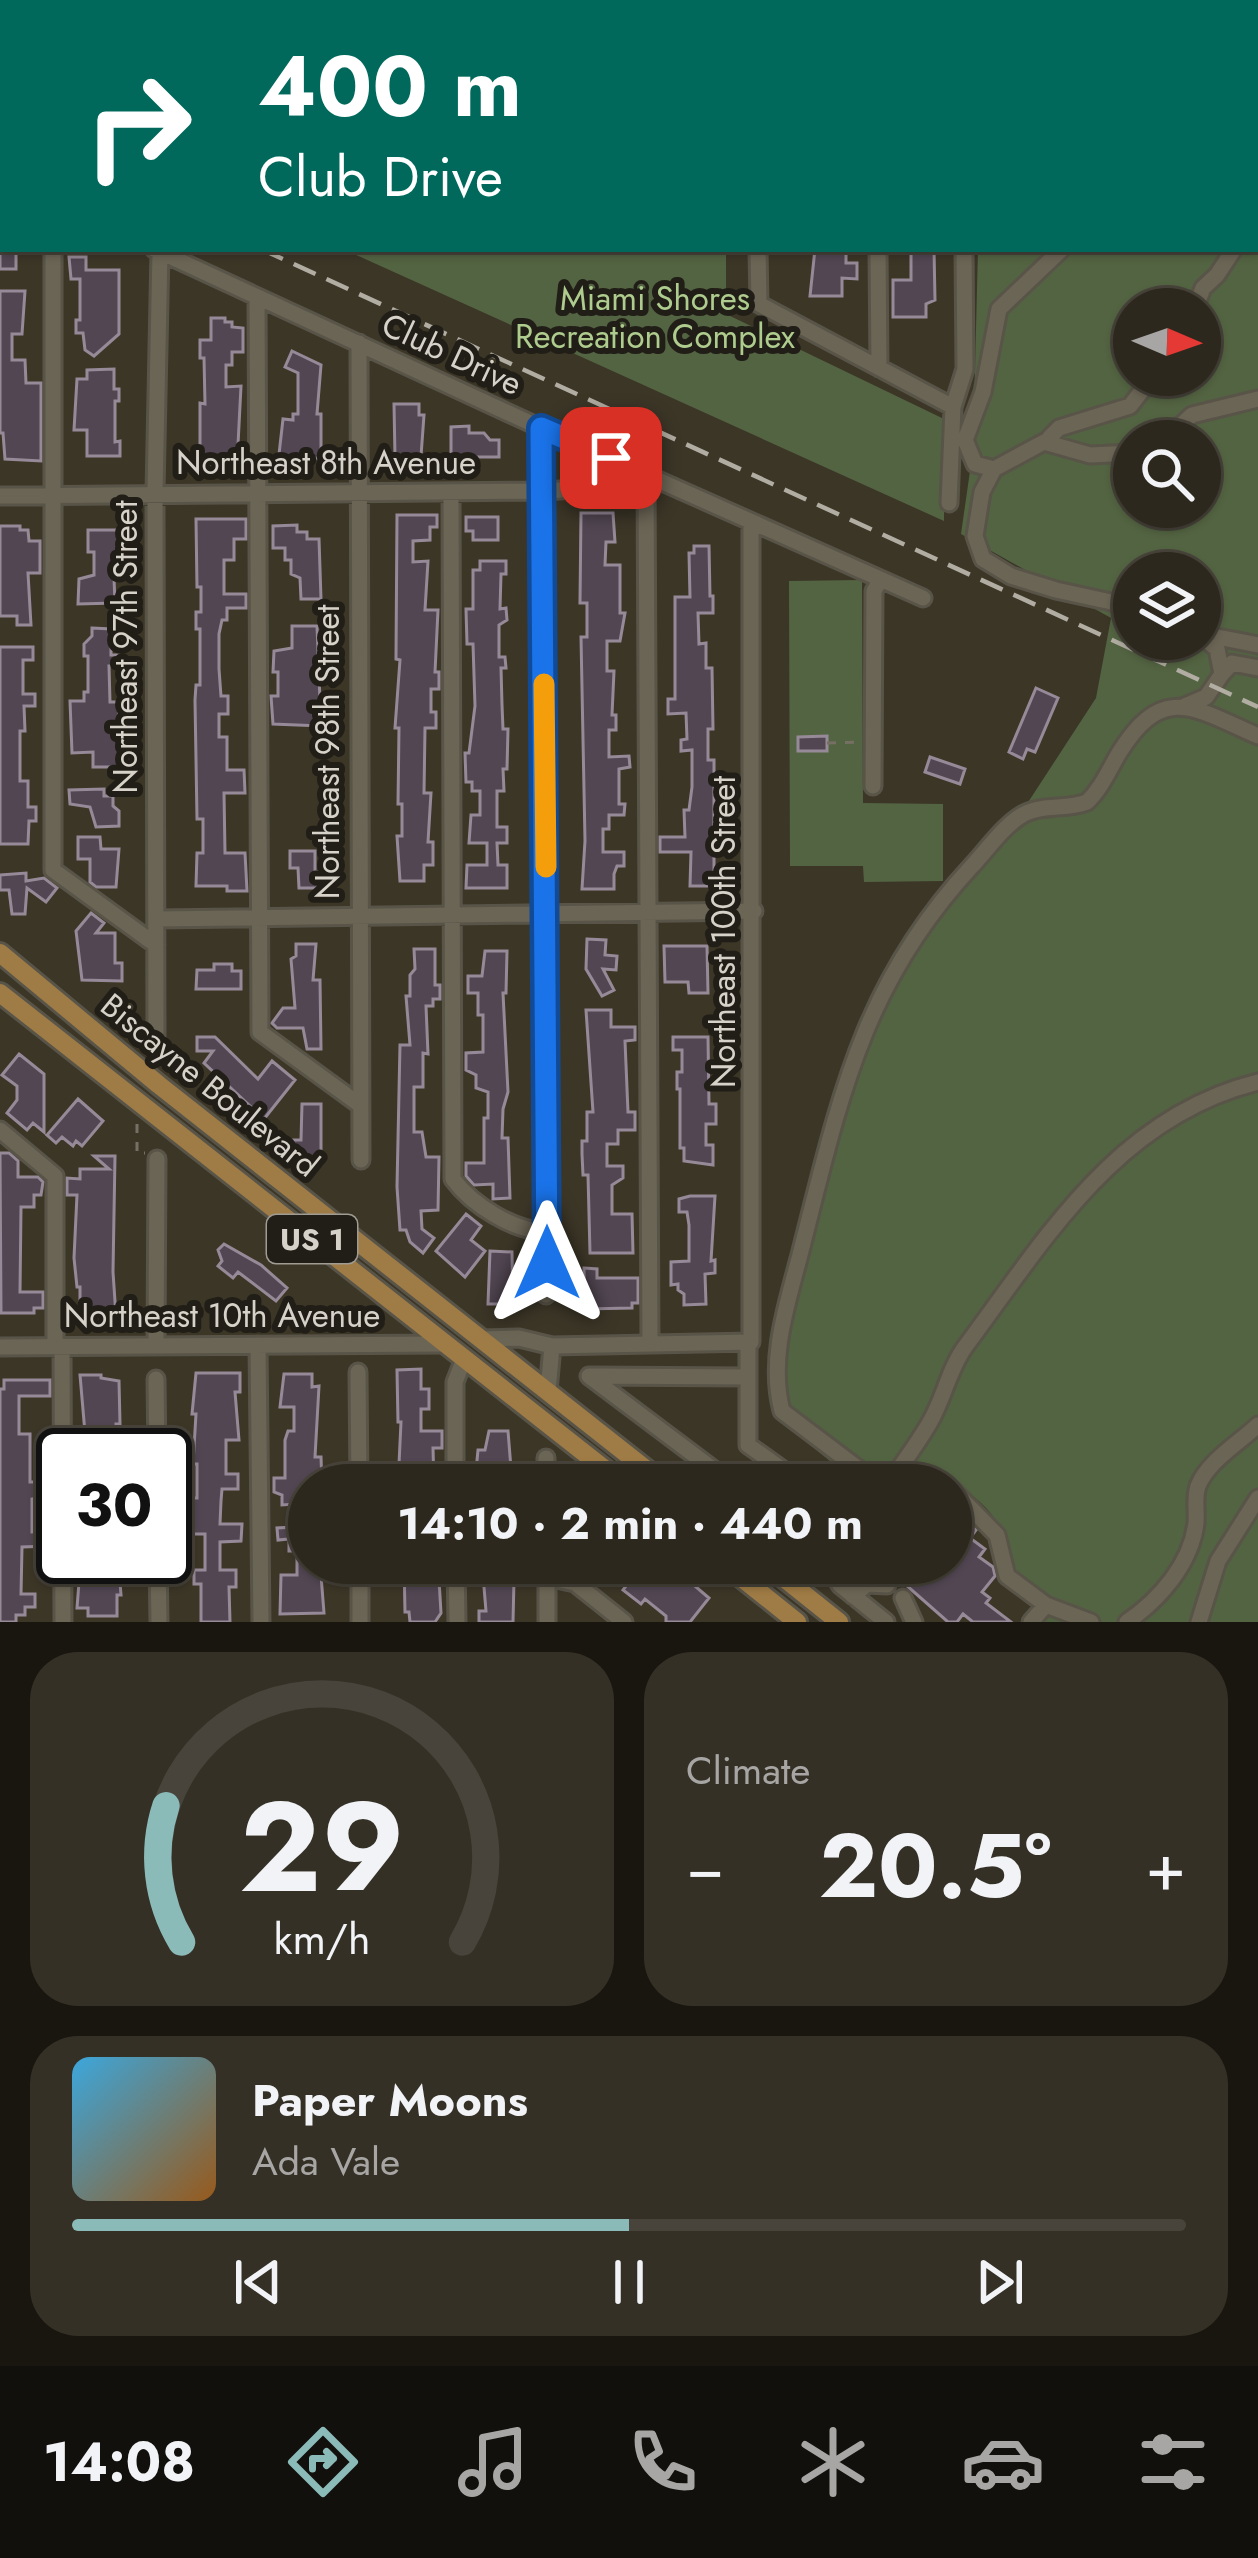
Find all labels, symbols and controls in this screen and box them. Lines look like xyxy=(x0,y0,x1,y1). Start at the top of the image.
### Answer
text: 400 m xyxy=(258,26,522,148)
icon: right xyxy=(60,48,216,204)
text: Club Drive xyxy=(258,138,503,216)
park label: Miami Shores Recreation Complex xyxy=(515,275,795,360)
north arrow xyxy=(1113,288,1221,396)
map controls xyxy=(1113,288,1221,660)
street label: Club Drive xyxy=(374,301,530,407)
pin xyxy=(560,407,662,509)
button: search xyxy=(1113,420,1221,528)
icon: arrive xyxy=(578,425,644,491)
street label: Northeast 8th Avenue xyxy=(176,439,476,486)
street label: Northeast 97th Street xyxy=(102,500,149,794)
button: layers xyxy=(1113,552,1221,660)
street label: Northeast 98th Street xyxy=(304,604,351,900)
street label: Northeast 100th Street xyxy=(700,776,747,1088)
street label: Biscayne Boulevard xyxy=(91,982,329,1188)
position arrow xyxy=(484,1200,610,1326)
road number: US 1 xyxy=(267,1215,357,1263)
street label: Northeast 10th Avenue xyxy=(64,1292,380,1339)
speed limit sign: 30 xyxy=(36,1428,192,1584)
text: 14:10 · 2 min · 440 m xyxy=(397,1491,863,1556)
text: Climate xyxy=(686,1742,810,1799)
text: 29 xyxy=(239,1757,405,1938)
text: 20.5° xyxy=(819,1801,1051,1931)
text: − xyxy=(686,1819,725,1915)
text: + xyxy=(1145,1819,1186,1915)
text: km/h xyxy=(274,1908,370,1970)
text: Paper Moons xyxy=(252,2068,528,2133)
text: Ada Vale xyxy=(252,2133,400,2190)
icon: previous xyxy=(225,2249,291,2315)
icon: pause xyxy=(596,2249,662,2315)
icon: next xyxy=(967,2249,1033,2315)
icon: directions xyxy=(281,2420,365,2504)
icon: music xyxy=(451,2420,535,2504)
icon: phone xyxy=(621,2420,705,2504)
icon: climate xyxy=(791,2420,875,2504)
icon: car xyxy=(961,2420,1045,2504)
icon: filters xyxy=(1131,2420,1215,2504)
text: 14:08 xyxy=(43,2423,195,2501)

